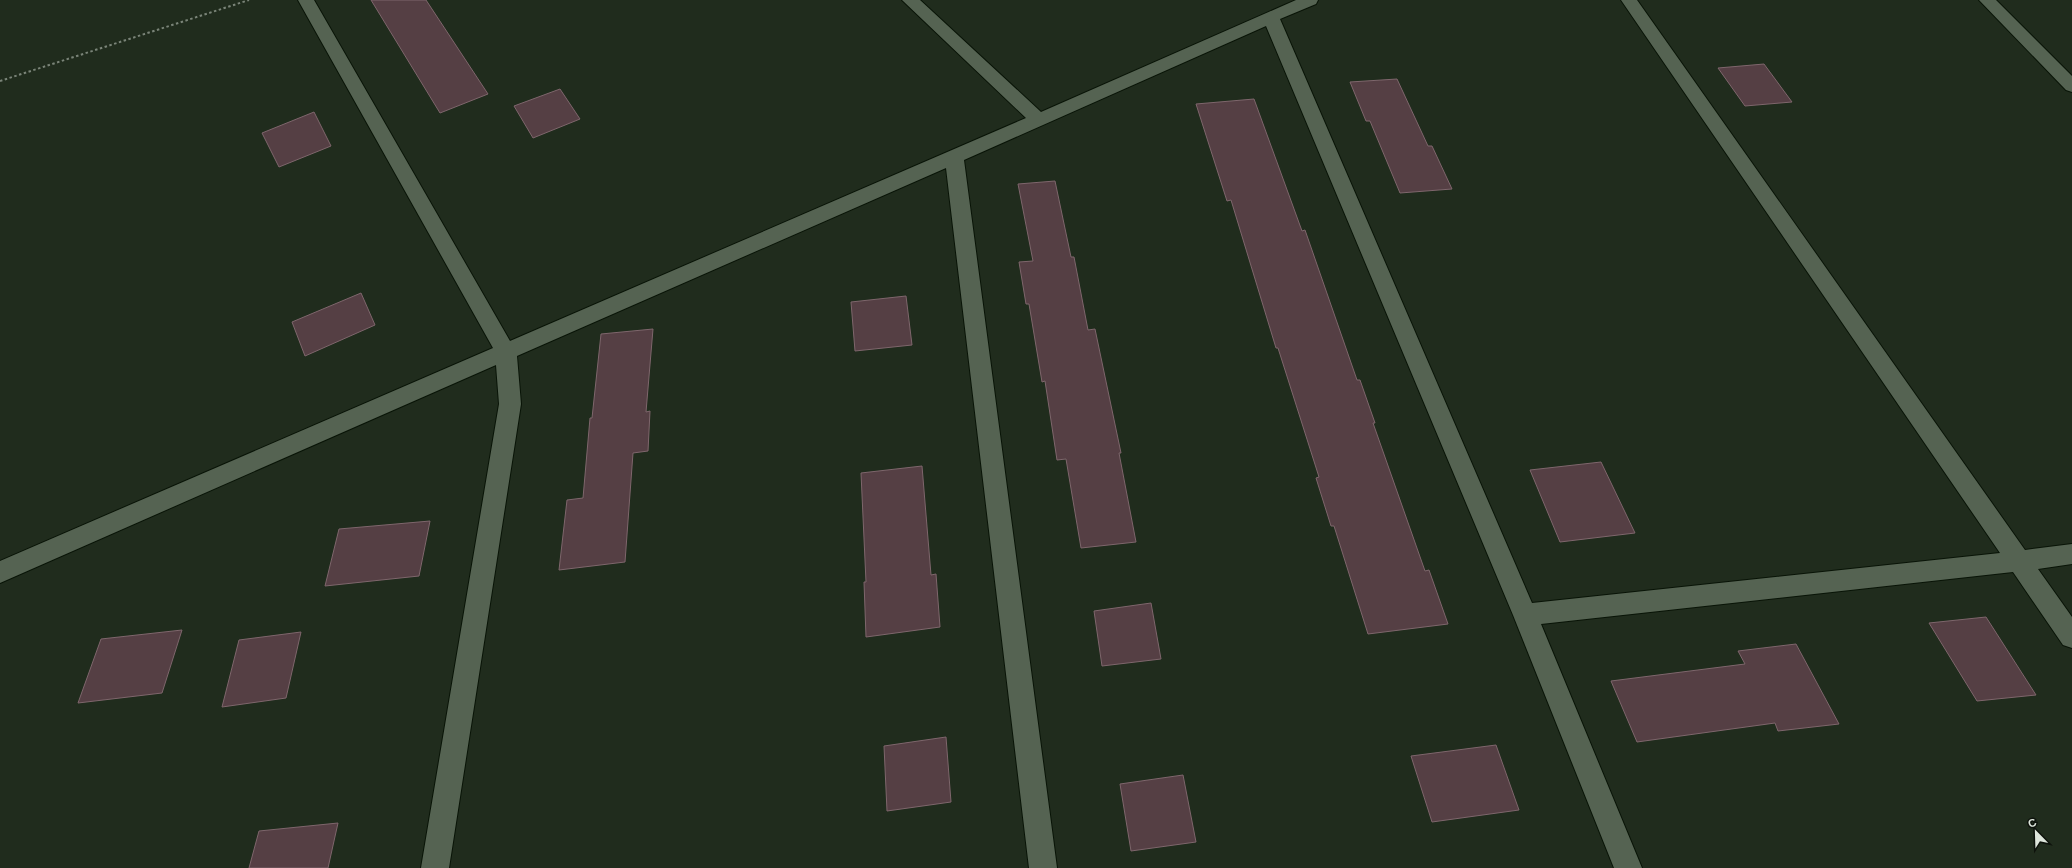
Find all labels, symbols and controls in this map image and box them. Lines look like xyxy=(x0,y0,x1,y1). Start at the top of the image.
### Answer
north arrow xyxy=(2016,812,2056,852)
text: С xyxy=(2026,815,2038,830)

